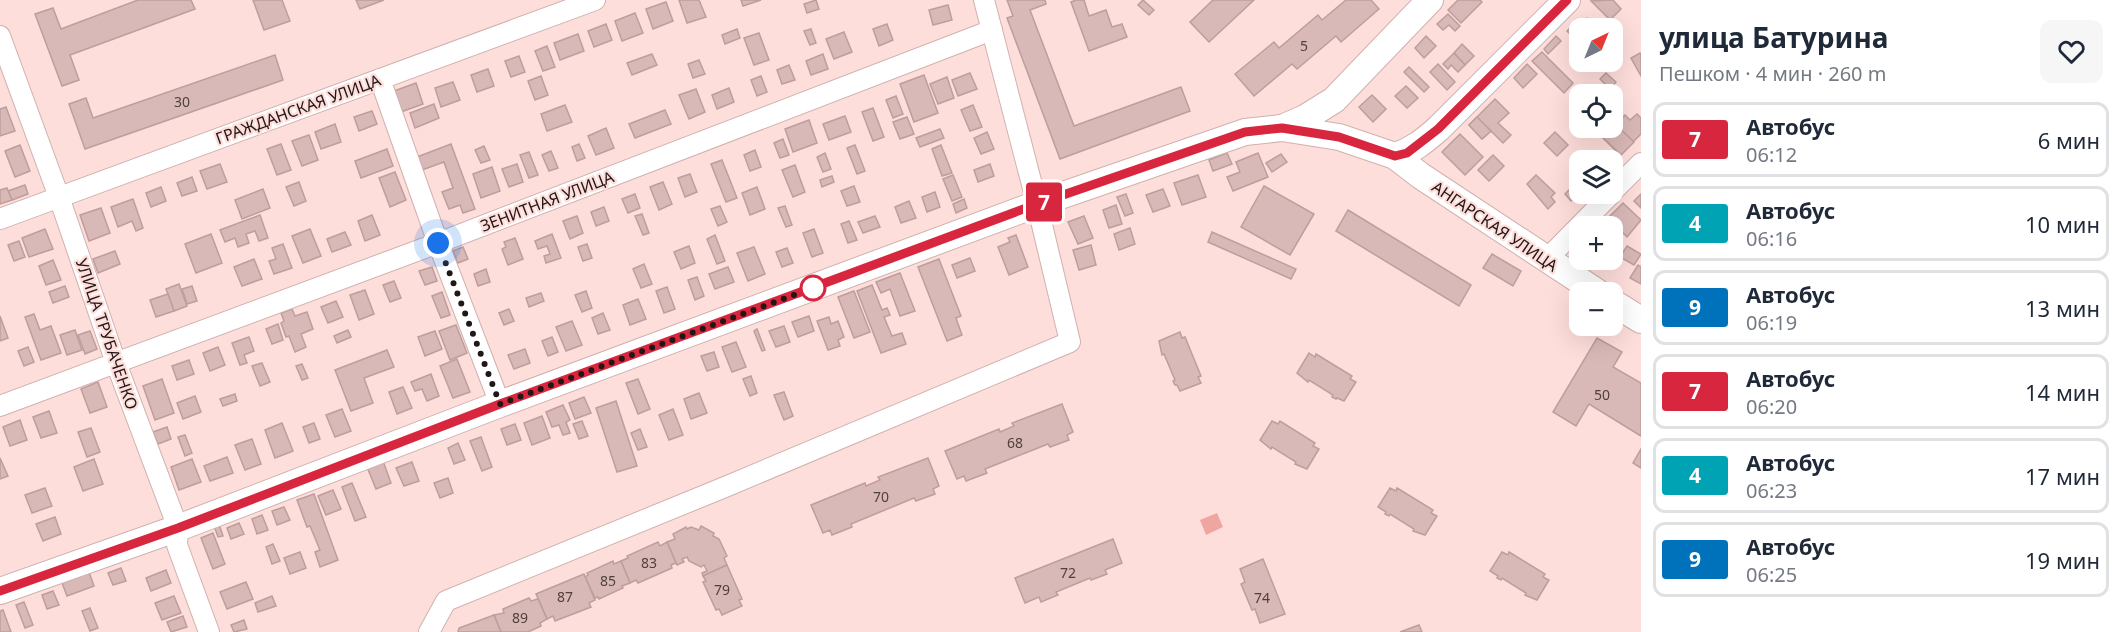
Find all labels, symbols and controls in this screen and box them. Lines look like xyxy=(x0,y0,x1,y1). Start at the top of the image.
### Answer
north arrow xyxy=(1569,18,1623,72)
map controls xyxy=(1569,18,1623,336)
text: улица Батурина xyxy=(1659,18,1889,56)
button: heart xyxy=(2040,20,2103,83)
house number: 5 xyxy=(1300,36,1308,55)
text: Пешком · 4 мин · 260 m xyxy=(1659,60,1886,87)
street label: ГРАЖДАНСКАЯ УЛИЦА xyxy=(212,69,384,149)
button: locate xyxy=(1569,84,1623,138)
house number: 30 xyxy=(174,92,190,111)
text: Автобус xyxy=(1746,111,1835,141)
text: 7 xyxy=(1689,125,1701,153)
text: 6 мин xyxy=(2038,125,2100,155)
text: 06:12 xyxy=(1746,141,1797,168)
button: layers xyxy=(1569,150,1623,204)
street label: ЗЕНИТНАЯ УЛИЦА xyxy=(477,165,618,237)
street label: АНГАРСКАЯ УЛИЦА xyxy=(1428,176,1563,277)
line badge: 7 xyxy=(1024,182,1064,222)
text: 7 xyxy=(1038,188,1050,216)
text: Автобус xyxy=(1746,195,1835,225)
text: 4 xyxy=(1689,209,1701,237)
text: 10 мин xyxy=(2025,209,2100,239)
button: + xyxy=(1569,216,1623,270)
text: 06:16 xyxy=(1746,225,1797,252)
your location xyxy=(423,228,453,258)
street label: УЛИЦА ТРУБАЧЕНКО xyxy=(71,255,143,413)
unlabelled marker xyxy=(800,275,826,301)
text: Автобус xyxy=(1746,279,1835,309)
button: − xyxy=(1569,282,1623,336)
text: 9 xyxy=(1689,293,1701,321)
text: 13 мин xyxy=(2025,293,2100,323)
text: 06:19 xyxy=(1746,309,1797,336)
text: Автобус xyxy=(1746,363,1835,393)
text: 7 xyxy=(1689,377,1701,405)
text: 14 мин xyxy=(2025,377,2100,407)
house number: 50 xyxy=(1594,385,1610,404)
text: 06:20 xyxy=(1746,393,1797,420)
house number: 68 xyxy=(1007,433,1023,452)
text: Автобус xyxy=(1746,447,1835,477)
text: 4 xyxy=(1689,461,1701,489)
text: 17 мин xyxy=(2025,461,2100,491)
text: 06:23 xyxy=(1746,477,1797,504)
house number: 70 xyxy=(873,487,889,506)
text: Автобус xyxy=(1746,531,1835,561)
text: 9 xyxy=(1689,545,1701,573)
text: 19 мин xyxy=(2025,545,2100,575)
house number: 83 xyxy=(641,553,657,572)
text: 06:25 xyxy=(1746,561,1797,588)
house number: 72 xyxy=(1060,563,1076,582)
house number: 85 xyxy=(600,571,616,590)
house number: 79 xyxy=(714,580,730,599)
house number: 87 xyxy=(557,587,573,606)
house number: 74 xyxy=(1254,588,1270,607)
house number: 89 xyxy=(512,608,528,627)

